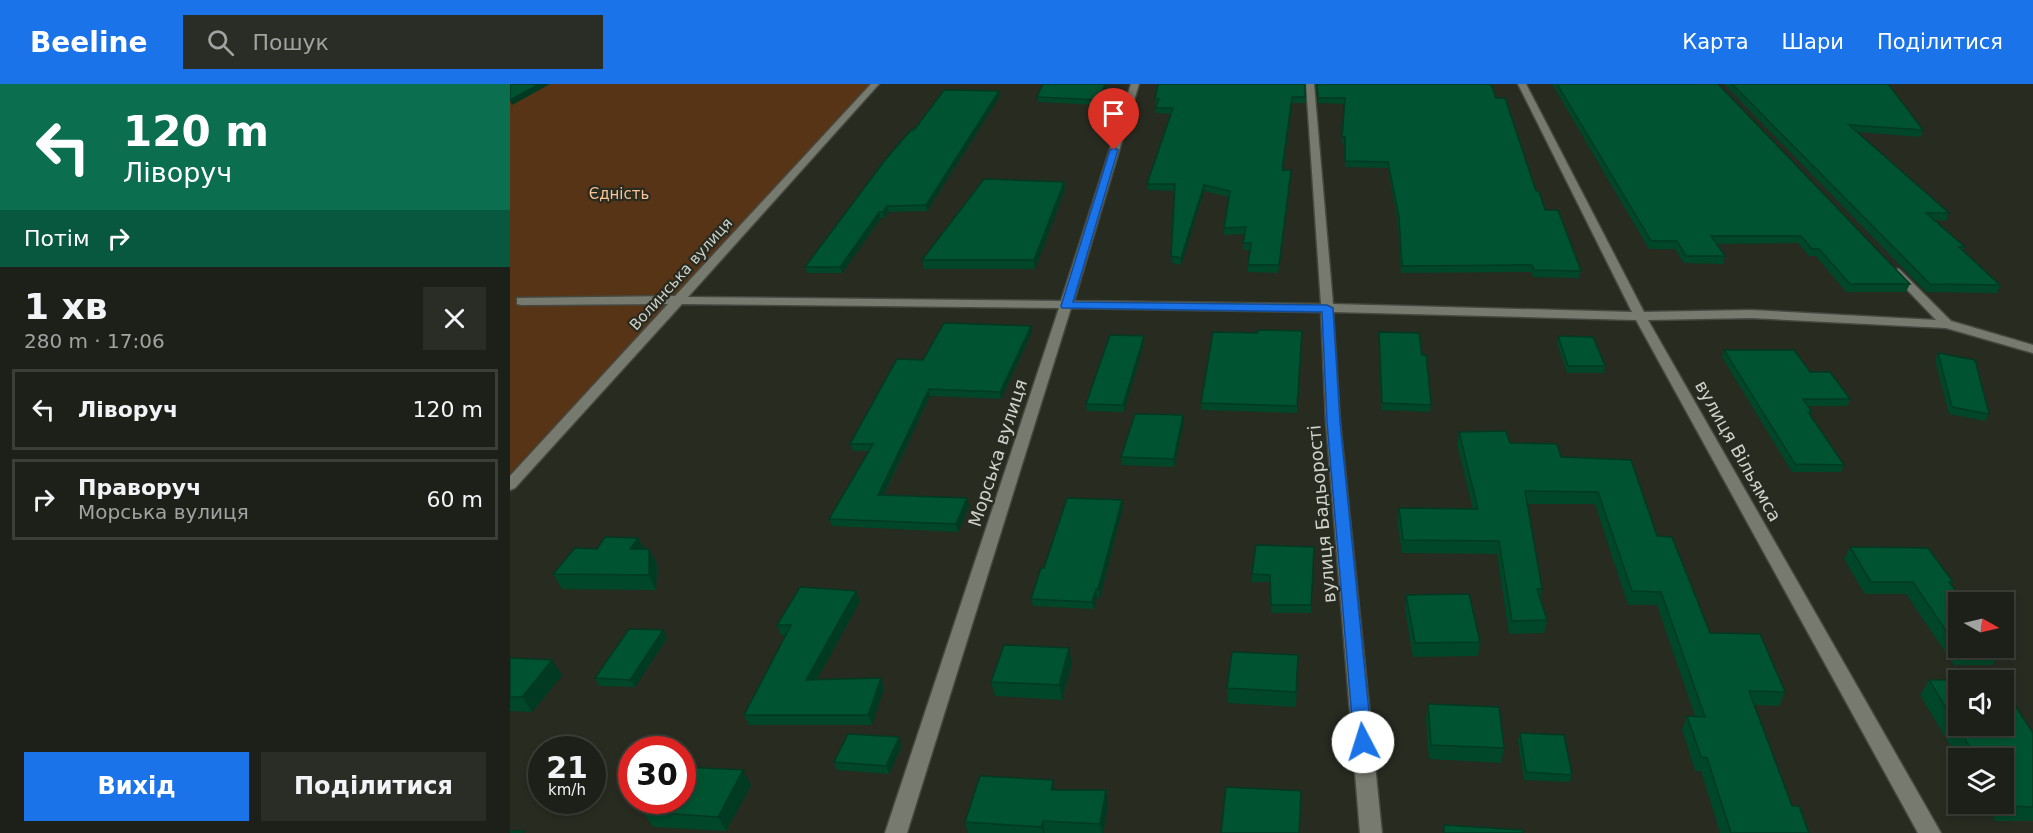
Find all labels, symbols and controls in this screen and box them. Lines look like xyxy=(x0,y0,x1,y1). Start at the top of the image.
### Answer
search box xyxy=(183,15,603,69)
text: Beeline xyxy=(30,26,147,59)
icon: search xyxy=(204,26,237,59)
text: Пошук xyxy=(252,30,329,55)
text: Карта xyxy=(1682,30,1749,54)
text: Шари xyxy=(1782,30,1844,54)
text: Поділитися xyxy=(1877,30,2003,54)
pin xyxy=(1088,88,1139,150)
icon: arrive xyxy=(1097,97,1130,130)
text: 120 m xyxy=(123,107,269,156)
icon: left xyxy=(24,108,102,186)
text: Ліворуч xyxy=(123,157,232,188)
park label: Єдність xyxy=(589,185,649,203)
street label: Волинська вулиця xyxy=(626,214,736,334)
icon: right xyxy=(102,222,135,255)
text: Потім xyxy=(24,226,90,251)
text: 1 хв xyxy=(24,286,108,327)
button: close xyxy=(423,287,486,350)
text: 280 m · 17:06 xyxy=(24,329,165,353)
street label: Морська вулиця xyxy=(964,377,1031,529)
street label: вулиця Вільямса xyxy=(1691,377,1786,525)
icon: left xyxy=(27,393,60,426)
text: Ліворуч xyxy=(78,397,178,422)
text: 120 m xyxy=(413,397,483,422)
street label: вулиця Бадьорості xyxy=(1303,424,1340,604)
text: Праворуч xyxy=(78,475,201,500)
icon: right xyxy=(27,483,60,516)
text: 60 m xyxy=(427,487,483,512)
text: Морська вулиця xyxy=(78,500,249,524)
north arrow xyxy=(1948,592,2014,658)
map controls xyxy=(1948,592,2014,814)
button: sound xyxy=(1948,670,2014,736)
position arrow xyxy=(1331,710,1395,774)
speed limit sign: 30 xyxy=(618,736,696,814)
button: layers xyxy=(1948,748,2014,814)
text: 21 xyxy=(546,750,588,785)
button: Вихід xyxy=(24,752,249,821)
button: Поділитися xyxy=(261,752,486,821)
text: km/h xyxy=(548,781,586,799)

